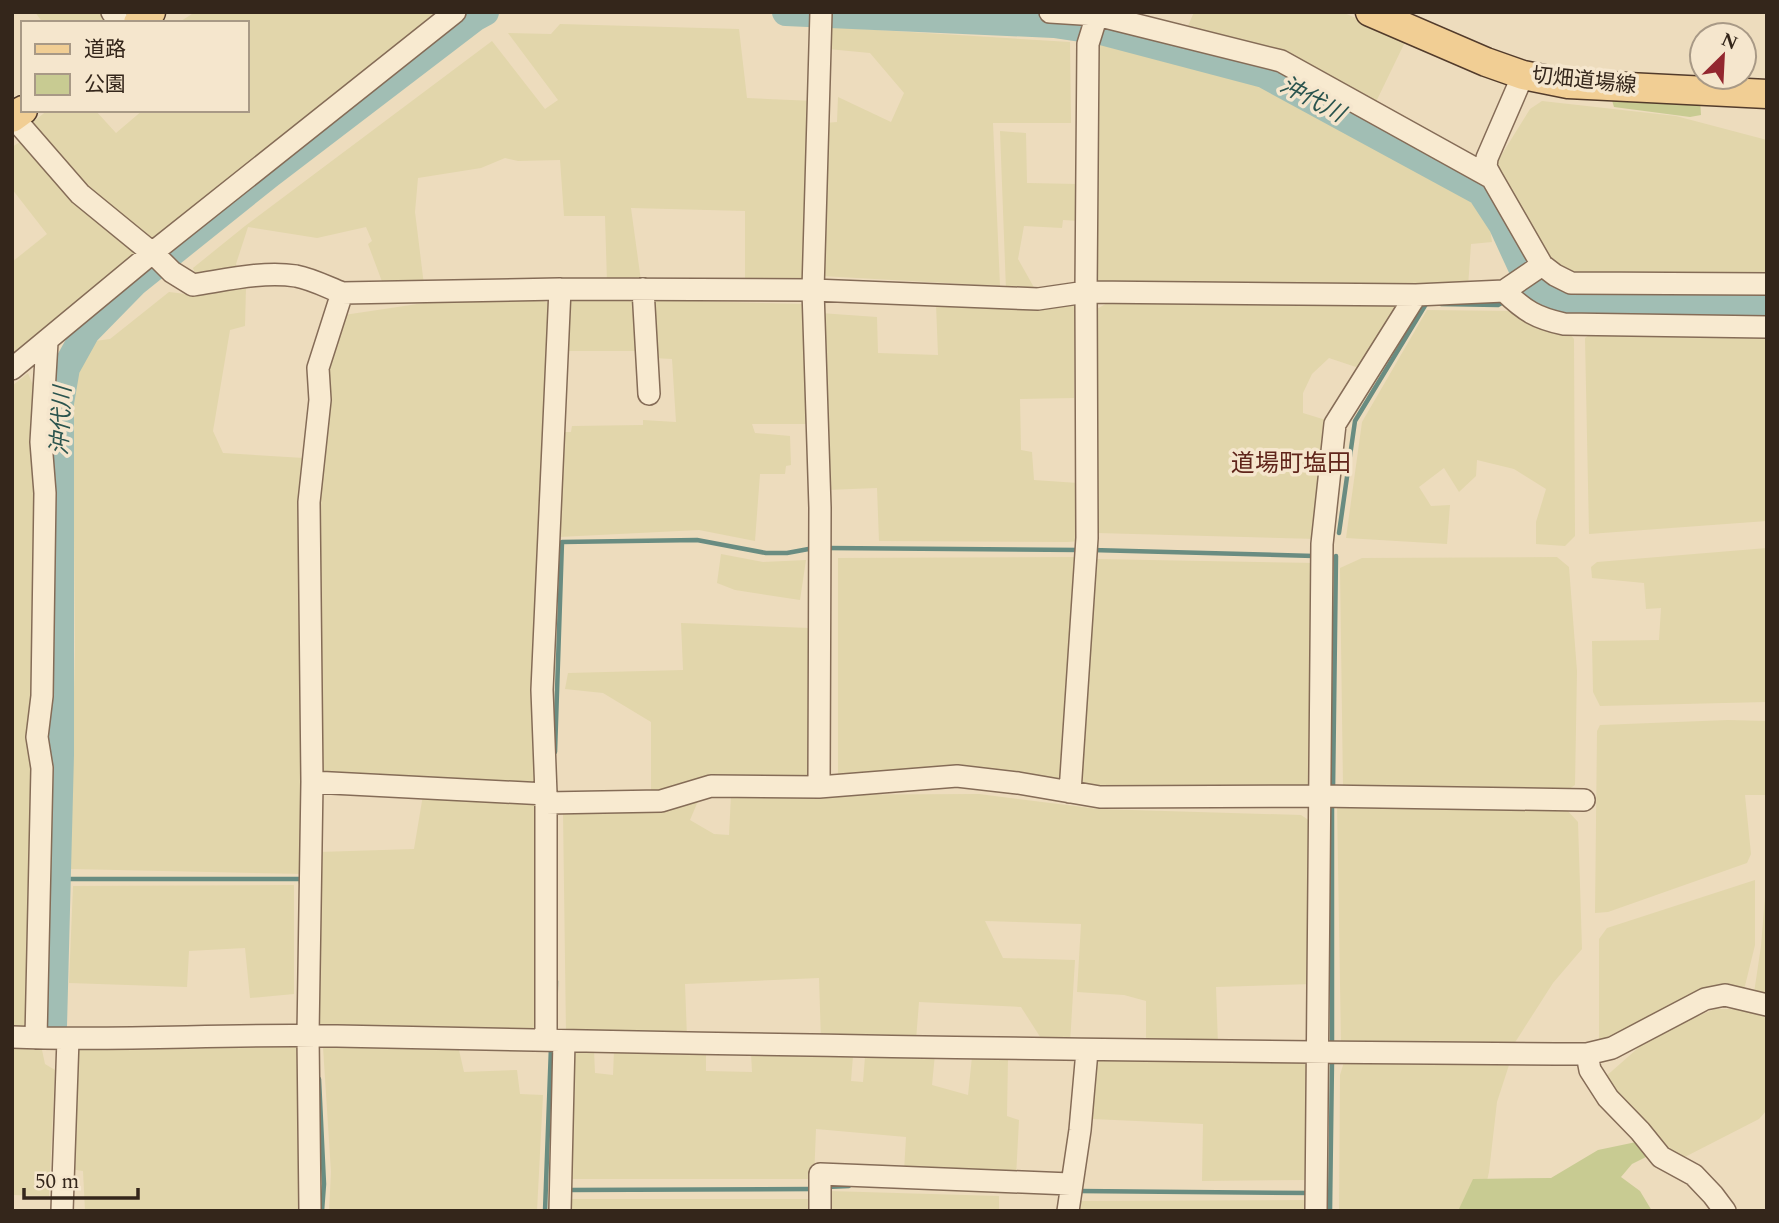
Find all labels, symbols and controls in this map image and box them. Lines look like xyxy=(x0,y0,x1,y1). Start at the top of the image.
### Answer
legend xyxy=(21,21,248,112)
north arrow xyxy=(1688,21,1758,91)
text: N xyxy=(1716,25,1742,58)
text: 道路 xyxy=(84,34,126,66)
street label: 切畑道場線 xyxy=(1530,60,1638,102)
water label: 沖代川 xyxy=(1273,68,1353,133)
text: 公園 xyxy=(84,69,126,101)
water label: 沖代川 xyxy=(43,383,81,456)
district label: 道場町塩田 xyxy=(1231,446,1351,482)
scale bar xyxy=(24,1156,138,1200)
text: 50 m xyxy=(35,1166,79,1198)

